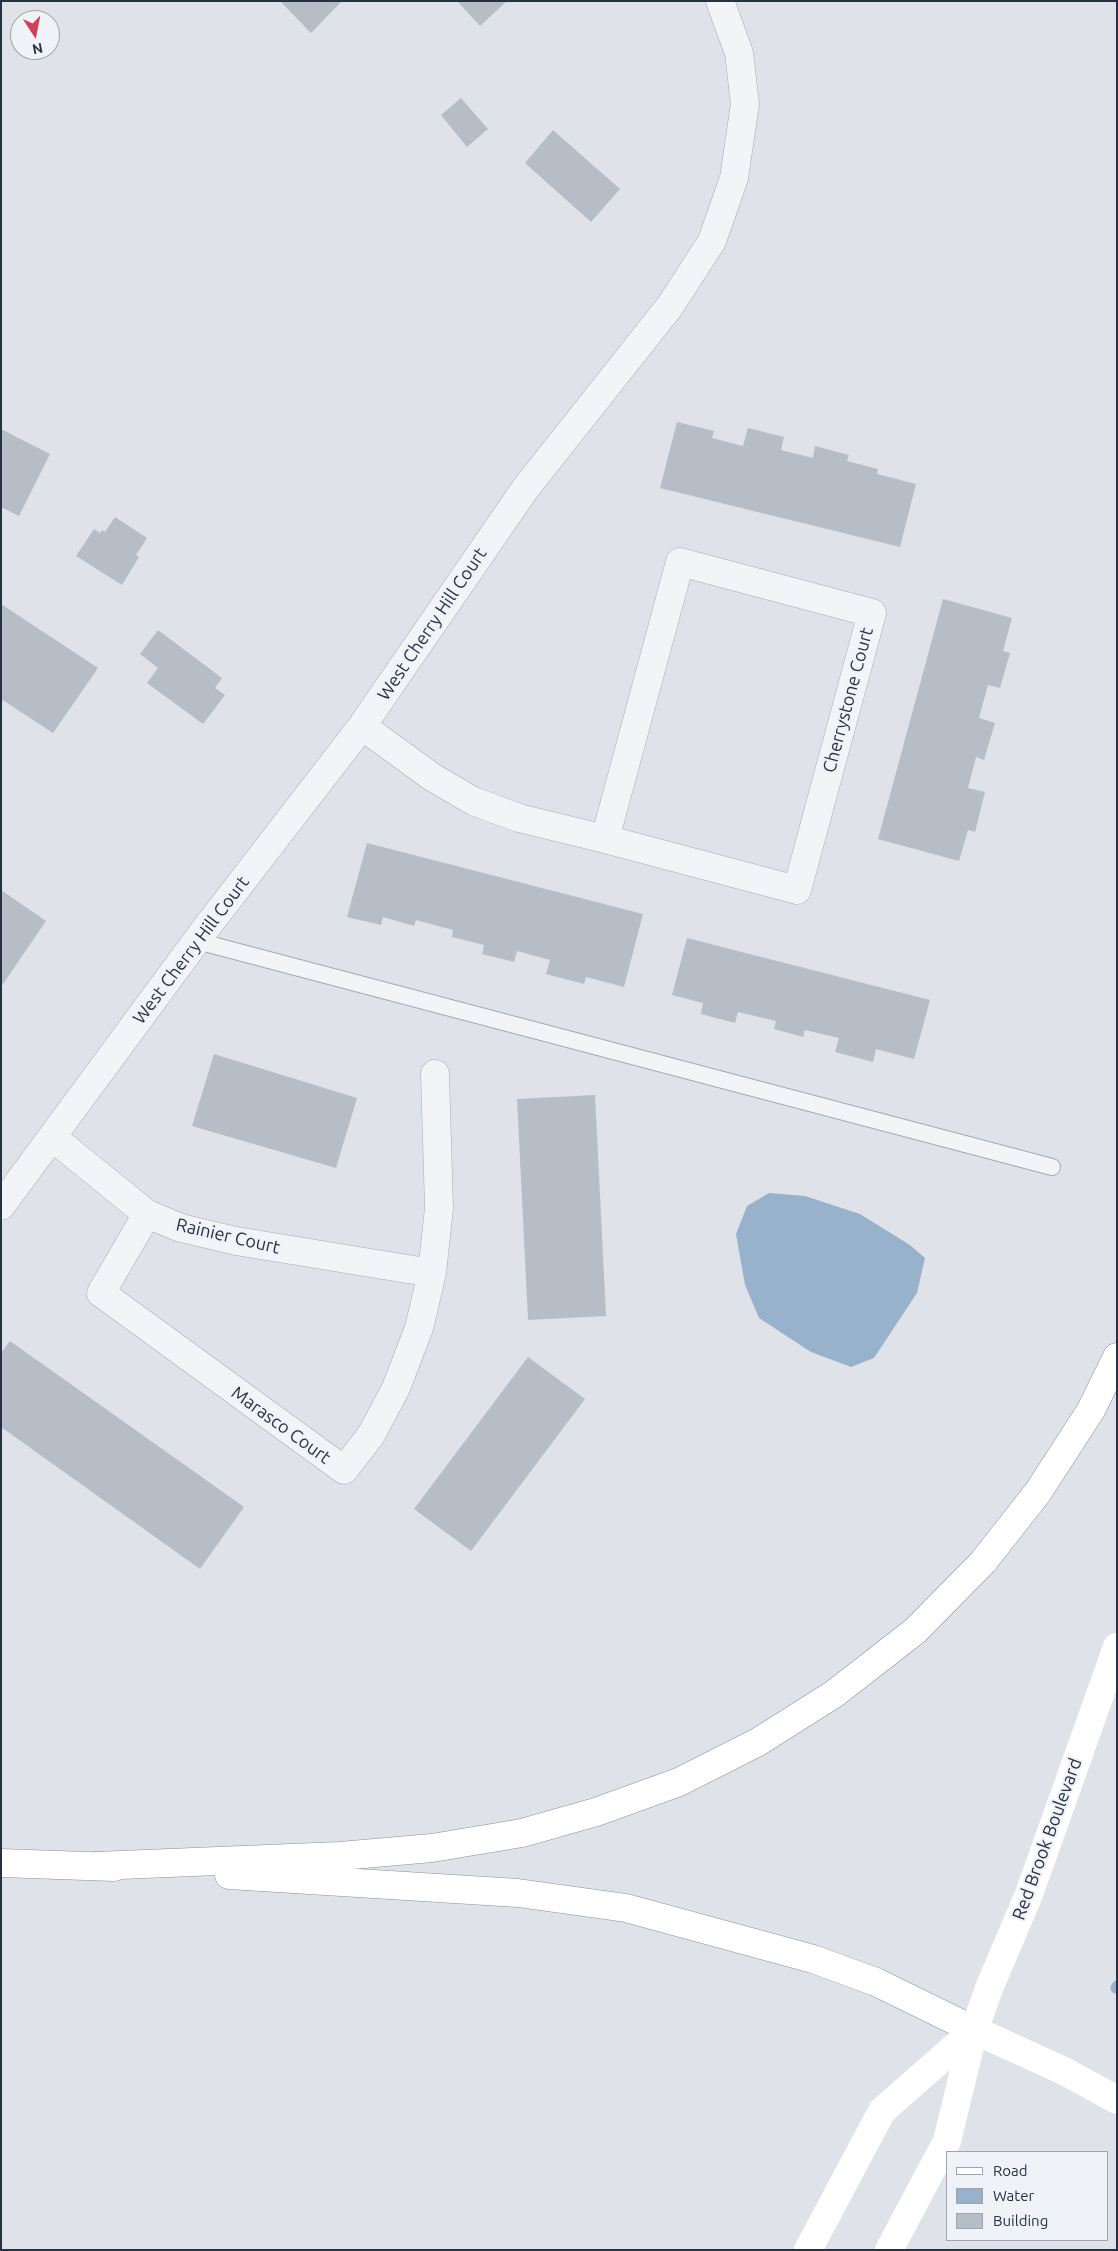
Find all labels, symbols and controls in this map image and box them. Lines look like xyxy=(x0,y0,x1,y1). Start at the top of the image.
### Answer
north arrow xyxy=(10,10,60,60)
text: N xyxy=(31,40,44,58)
street label: West Cherry Hill Court xyxy=(373,544,491,704)
street label: Cherrystone Court xyxy=(818,625,878,775)
street label: West Cherry Hill Court xyxy=(128,872,254,1028)
street label: Rainier Court xyxy=(174,1214,282,1258)
street label: Marasco Court xyxy=(227,1382,335,1468)
street label: Red Brook Boulevard xyxy=(1008,1755,1086,1923)
legend xyxy=(946,2151,1108,2241)
text: Road xyxy=(993,2162,1028,2179)
text: Water xyxy=(993,2187,1034,2204)
text: Building xyxy=(993,2212,1048,2229)

